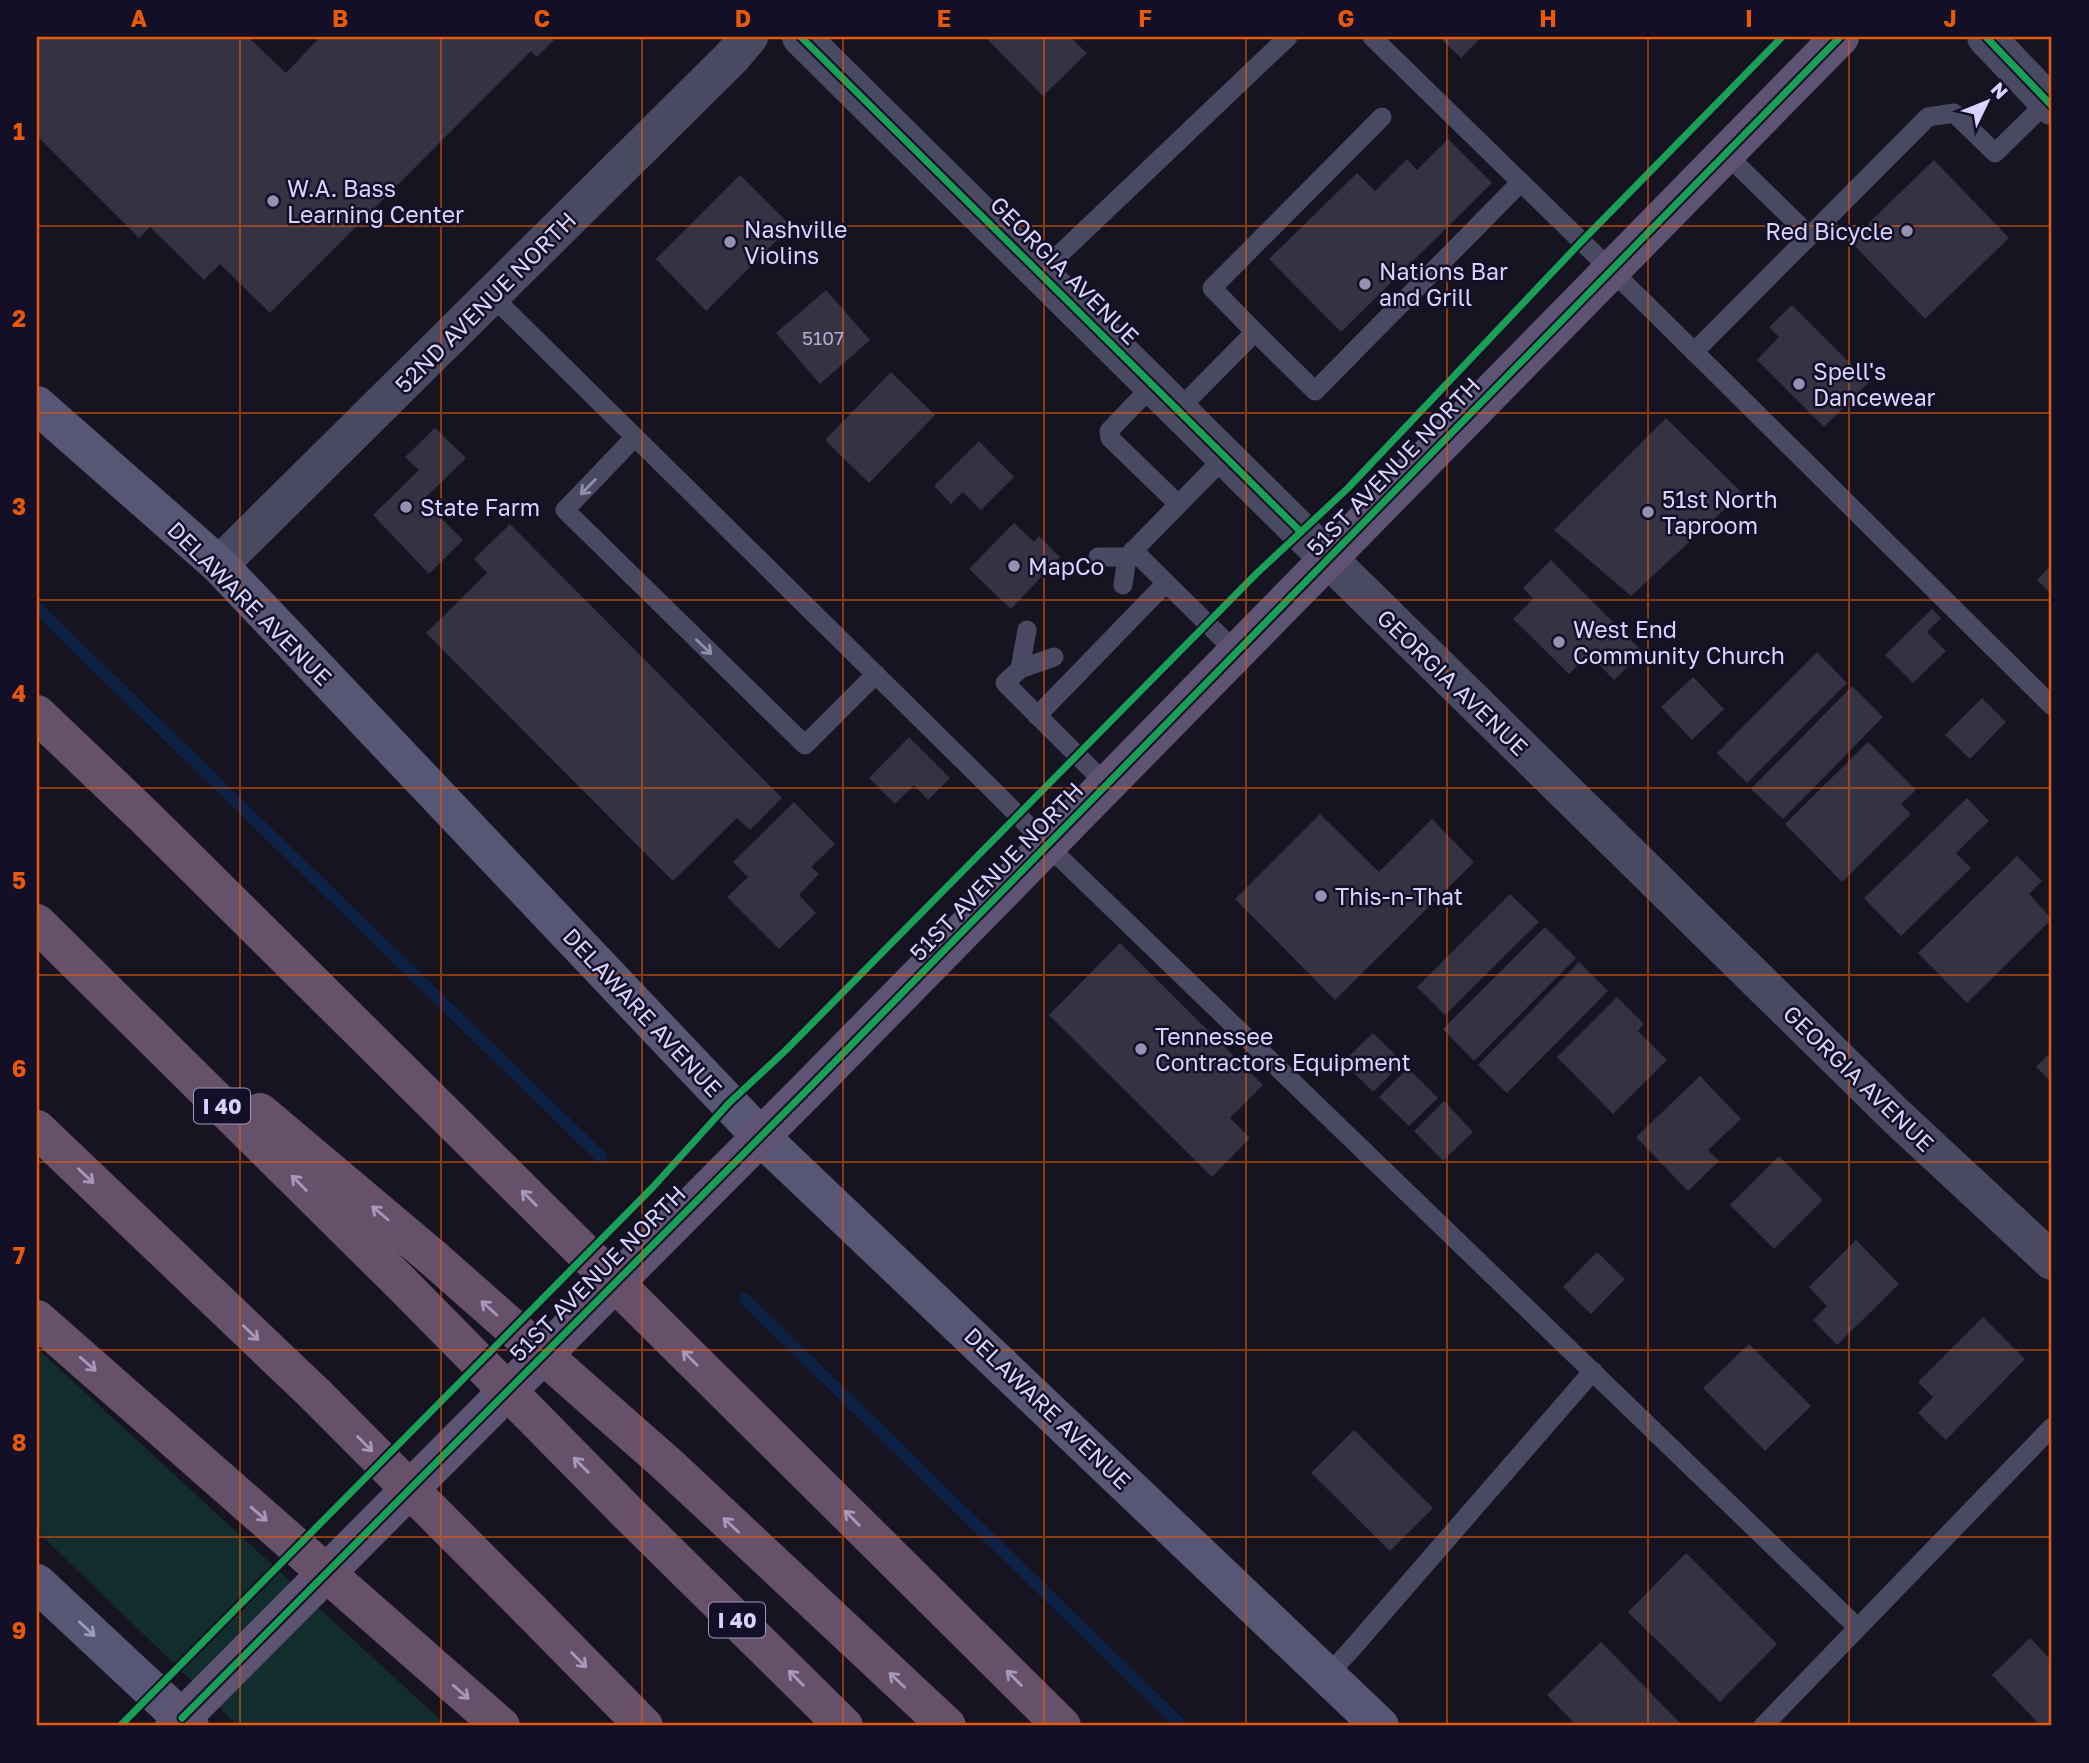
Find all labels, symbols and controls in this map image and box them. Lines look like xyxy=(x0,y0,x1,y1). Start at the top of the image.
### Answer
text: A xyxy=(131,4,148,32)
text: B xyxy=(332,4,348,32)
text: C xyxy=(534,4,550,32)
text: D xyxy=(735,4,751,32)
text: E xyxy=(937,4,951,32)
text: F xyxy=(1138,4,1152,32)
text: G xyxy=(1338,4,1354,32)
text: H xyxy=(1539,4,1557,32)
text: I xyxy=(1745,4,1753,32)
text: J xyxy=(1943,4,1957,32)
north arrow xyxy=(1952,66,2022,136)
text: N xyxy=(1986,77,2013,103)
text: 1 xyxy=(13,117,25,145)
place label: W.A. Bass Learning Center xyxy=(287,174,464,228)
street label: GEORGIA AVENUE xyxy=(985,190,1145,350)
marker: W.A. Bass Learning Center xyxy=(265,193,281,209)
street label: 52ND AVENUE NORTH xyxy=(389,206,581,398)
place label: Nashville Violins xyxy=(744,215,847,269)
place label: Red Bicycle xyxy=(1765,217,1893,245)
marker: Red Bicycle xyxy=(1899,223,1915,239)
marker: Nashville Violins xyxy=(722,234,738,250)
place label: Nations Bar and Grill xyxy=(1379,257,1508,311)
marker: Nations Bar and Grill xyxy=(1357,276,1373,292)
text: 2 xyxy=(12,304,26,332)
house number: 5107 xyxy=(802,326,844,349)
place label: Spell's Dancewear xyxy=(1813,357,1936,411)
street label: 51ST AVENUE NORTH xyxy=(1300,371,1486,561)
marker: Spell's Dancewear xyxy=(1791,376,1807,392)
one-way arrow xyxy=(579,478,596,495)
place label: 51st North Taproom xyxy=(1662,485,1778,539)
text: 3 xyxy=(12,492,26,520)
place label: State Farm xyxy=(420,493,540,521)
marker: State Farm xyxy=(398,499,414,515)
marker: 51st North Taproom xyxy=(1640,504,1656,520)
street label: DELAWARE AVENUE xyxy=(162,515,338,691)
place label: MapCo xyxy=(1028,552,1104,580)
marker: MapCo xyxy=(1006,558,1022,574)
street label: GEORGIA AVENUE xyxy=(1372,603,1534,761)
place label: West End Community Church xyxy=(1573,615,1785,669)
marker: West End Community Church xyxy=(1551,634,1567,650)
one-way arrow xyxy=(695,638,712,655)
text: 4 xyxy=(12,679,26,707)
street label: 51ST AVENUE NORTH xyxy=(903,776,1089,966)
text: 5 xyxy=(12,866,26,894)
place label: This-n-That xyxy=(1335,882,1463,910)
marker: This-n-That xyxy=(1313,888,1329,904)
street label: DELAWARE AVENUE xyxy=(558,922,728,1102)
street label: GEORGIA AVENUE xyxy=(1778,999,1940,1157)
place label: Tennessee Contractors Equipment xyxy=(1155,1022,1411,1076)
marker: Tennessee Contractors Equipment xyxy=(1133,1041,1149,1057)
text: 6 xyxy=(12,1054,26,1082)
road number: I 40 xyxy=(194,1088,250,1124)
one-way arrow xyxy=(77,1168,95,1184)
one-way arrow xyxy=(291,1174,308,1191)
street label: 51ST AVENUE NORTH xyxy=(503,1179,691,1367)
one-way arrow xyxy=(521,1189,538,1206)
one-way arrow xyxy=(371,1205,389,1221)
text: 7 xyxy=(13,1241,25,1269)
one-way arrow xyxy=(481,1299,498,1316)
street label: DELAWARE AVENUE xyxy=(959,1321,1137,1495)
one-way arrow xyxy=(242,1324,259,1341)
one-way arrow xyxy=(682,1349,699,1366)
one-way arrow xyxy=(79,1356,97,1372)
text: 8 xyxy=(12,1428,26,1456)
one-way arrow xyxy=(356,1435,373,1452)
one-way arrow xyxy=(573,1457,590,1474)
one-way arrow xyxy=(250,1506,268,1522)
one-way arrow xyxy=(844,1510,861,1527)
one-way arrow xyxy=(723,1516,740,1533)
road number: I 40 xyxy=(709,1602,765,1638)
text: 9 xyxy=(12,1616,26,1644)
one-way arrow xyxy=(78,1621,95,1638)
one-way arrow xyxy=(571,1651,588,1668)
one-way arrow xyxy=(788,1670,805,1687)
one-way arrow xyxy=(1005,1670,1022,1687)
one-way arrow xyxy=(889,1671,906,1688)
one-way arrow xyxy=(452,1684,470,1700)

